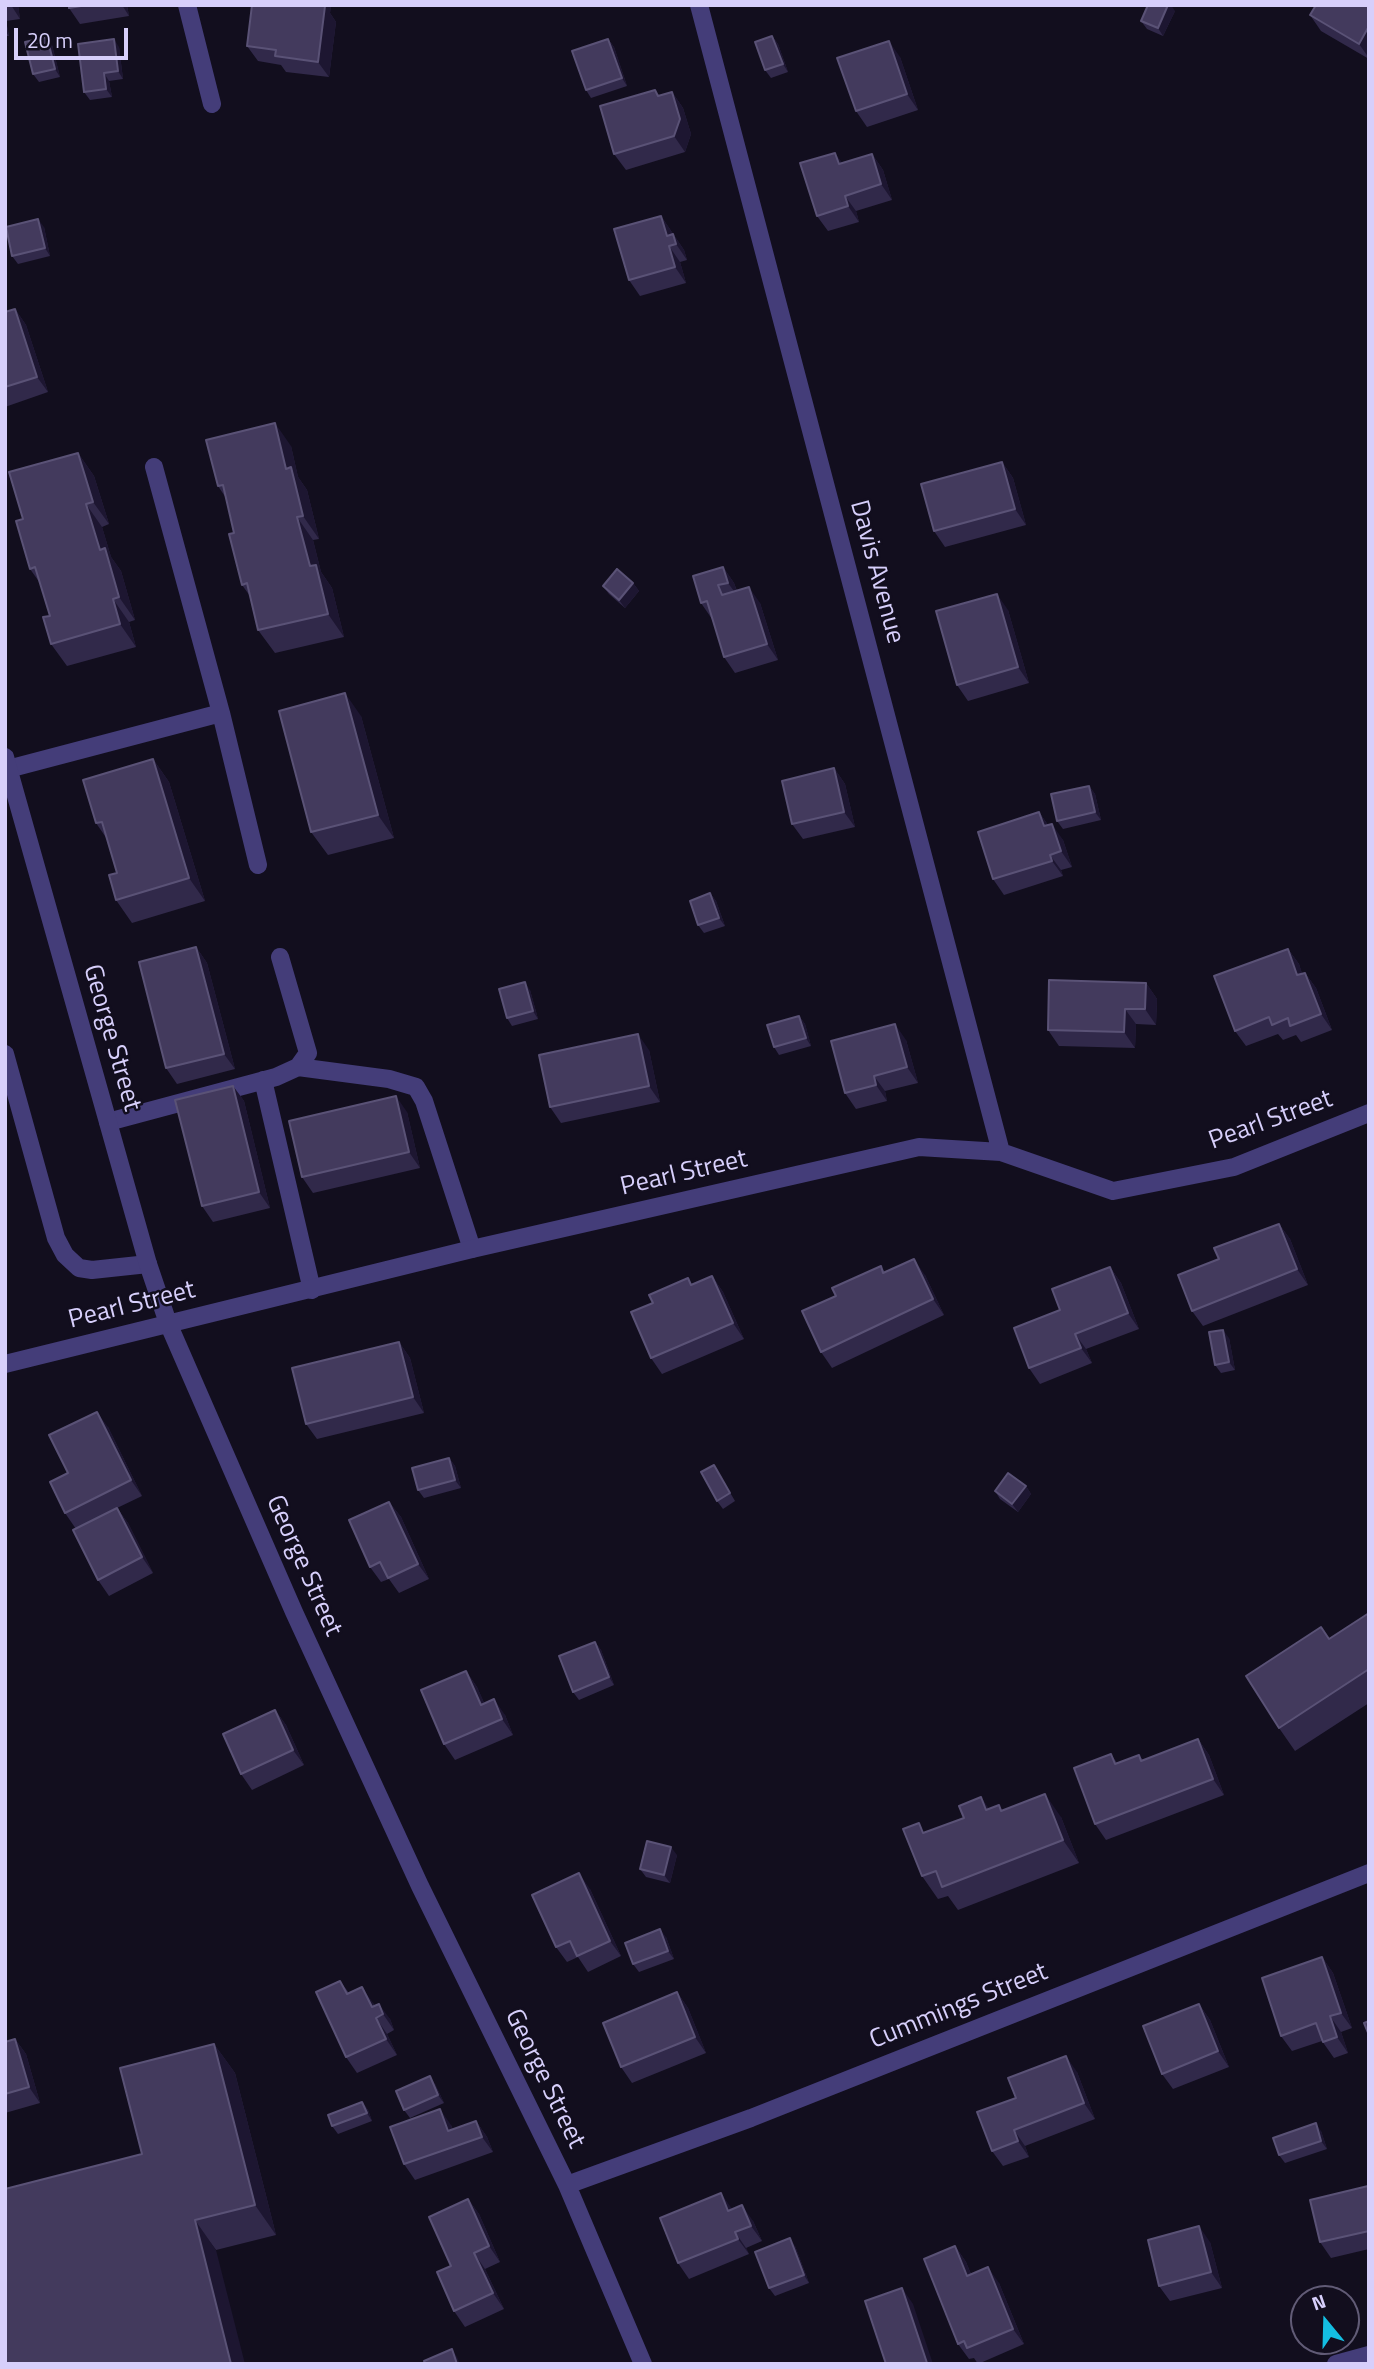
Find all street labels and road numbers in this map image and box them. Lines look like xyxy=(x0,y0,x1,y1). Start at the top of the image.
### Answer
street label: Davis Avenue xyxy=(842,497,910,647)
street label: George Street xyxy=(75,961,147,1115)
street label: Pearl Street xyxy=(1205,1084,1337,1158)
street label: Pearl Street xyxy=(618,1144,750,1204)
street label: Pearl Street xyxy=(66,1275,198,1337)
street label: George Street xyxy=(258,1491,348,1641)
street label: Cummings Street xyxy=(866,1957,1052,2057)
street label: George Street xyxy=(497,2004,591,2154)

